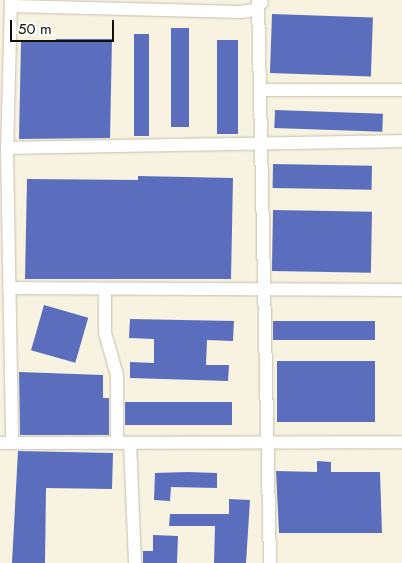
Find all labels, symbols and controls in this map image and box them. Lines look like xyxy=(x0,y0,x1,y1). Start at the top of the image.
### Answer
scale bar xyxy=(12,10,116,42)
text: 50 m xyxy=(18,18,52,40)

